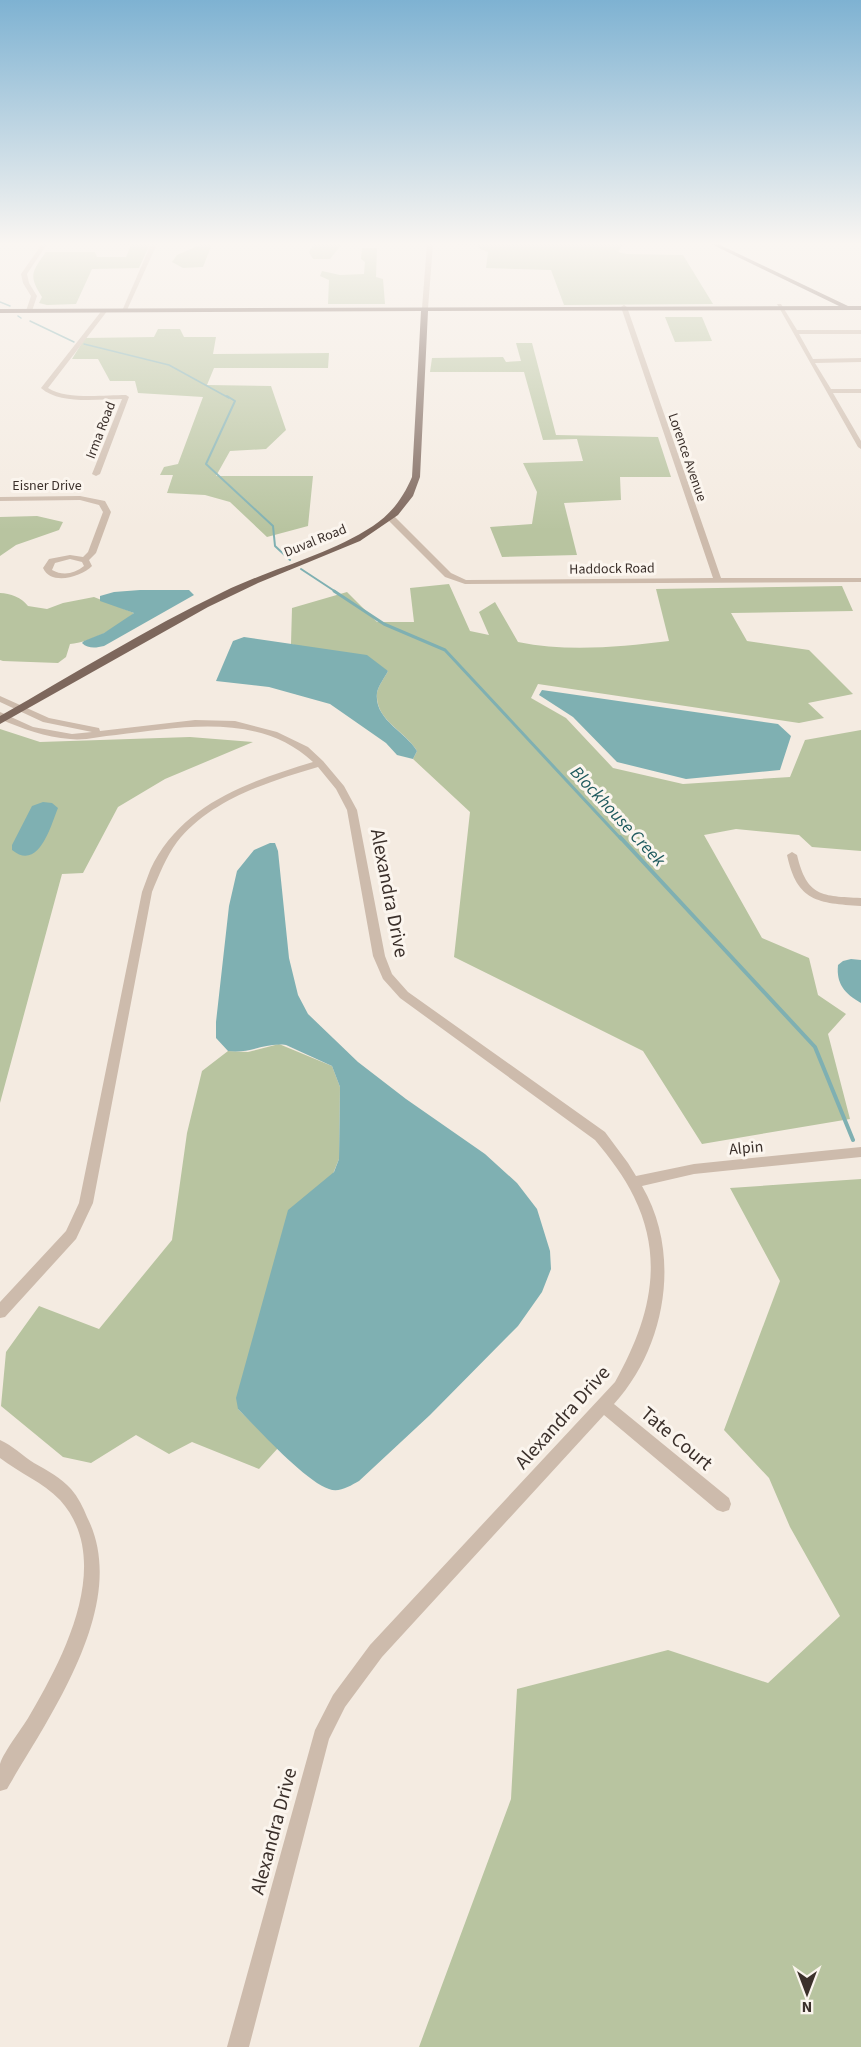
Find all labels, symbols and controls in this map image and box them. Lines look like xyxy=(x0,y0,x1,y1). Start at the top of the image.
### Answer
street label: Irma Road xyxy=(81,399,121,462)
street label: Lorence Avenue xyxy=(663,410,712,504)
street label: Eisner Drive xyxy=(12,476,82,496)
street label: Duval Road xyxy=(281,519,350,563)
street label: Haddock Road xyxy=(569,558,655,580)
water label: Blockhouse Creek xyxy=(564,760,671,873)
street label: Alexandra Drive xyxy=(363,826,415,960)
street label: Alpin xyxy=(728,1136,764,1160)
street label: Alexandra Drive xyxy=(509,1360,617,1476)
street label: Tate Court xyxy=(634,1400,719,1477)
street label: Alexandra Drive xyxy=(244,1765,304,1898)
north arrow xyxy=(777,1963,837,2023)
text: N xyxy=(802,1996,812,2018)

